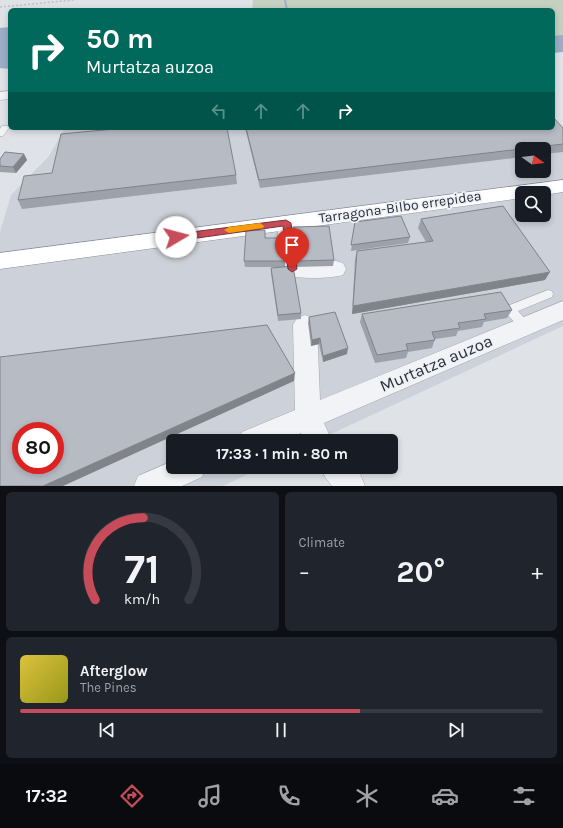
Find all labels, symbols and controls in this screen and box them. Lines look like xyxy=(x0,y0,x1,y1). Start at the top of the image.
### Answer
text: 50 m xyxy=(86,22,154,55)
icon: right xyxy=(20,24,72,76)
text: Murtatza auzoa xyxy=(86,56,214,78)
icon: left xyxy=(208,100,230,122)
icon: ahead xyxy=(250,100,272,122)
icon: ahead xyxy=(292,100,314,122)
icon: right xyxy=(334,100,356,122)
north arrow xyxy=(515,142,551,178)
map controls xyxy=(515,142,551,222)
button: search xyxy=(515,186,551,222)
street label: Tarragona-Bilbo errepidea xyxy=(318,187,482,227)
position arrow xyxy=(155,216,197,258)
pin xyxy=(275,228,309,269)
icon: arrive xyxy=(281,234,303,256)
street label: Murtatza auzoa xyxy=(376,330,496,396)
speed limit sign: 80 xyxy=(12,422,64,474)
text: 17:33 · 1 min · 80 m xyxy=(216,445,348,463)
text: Climate xyxy=(299,535,345,550)
text: 71 xyxy=(124,544,160,592)
text: 20° xyxy=(396,554,445,590)
text: − xyxy=(299,559,310,585)
text: + xyxy=(531,559,543,585)
text: km/h xyxy=(124,590,160,607)
text: Afterglow xyxy=(80,662,148,680)
text: The Pines xyxy=(80,680,137,695)
icon: previous xyxy=(96,719,118,741)
icon: pause xyxy=(270,719,292,741)
icon: next xyxy=(445,719,467,741)
icon: directions xyxy=(118,782,146,810)
icon: music xyxy=(196,782,224,810)
icon: phone xyxy=(275,782,303,810)
icon: climate xyxy=(353,782,381,810)
icon: car xyxy=(431,782,459,810)
icon: filters xyxy=(510,782,538,810)
text: 17:32 xyxy=(25,785,68,807)

